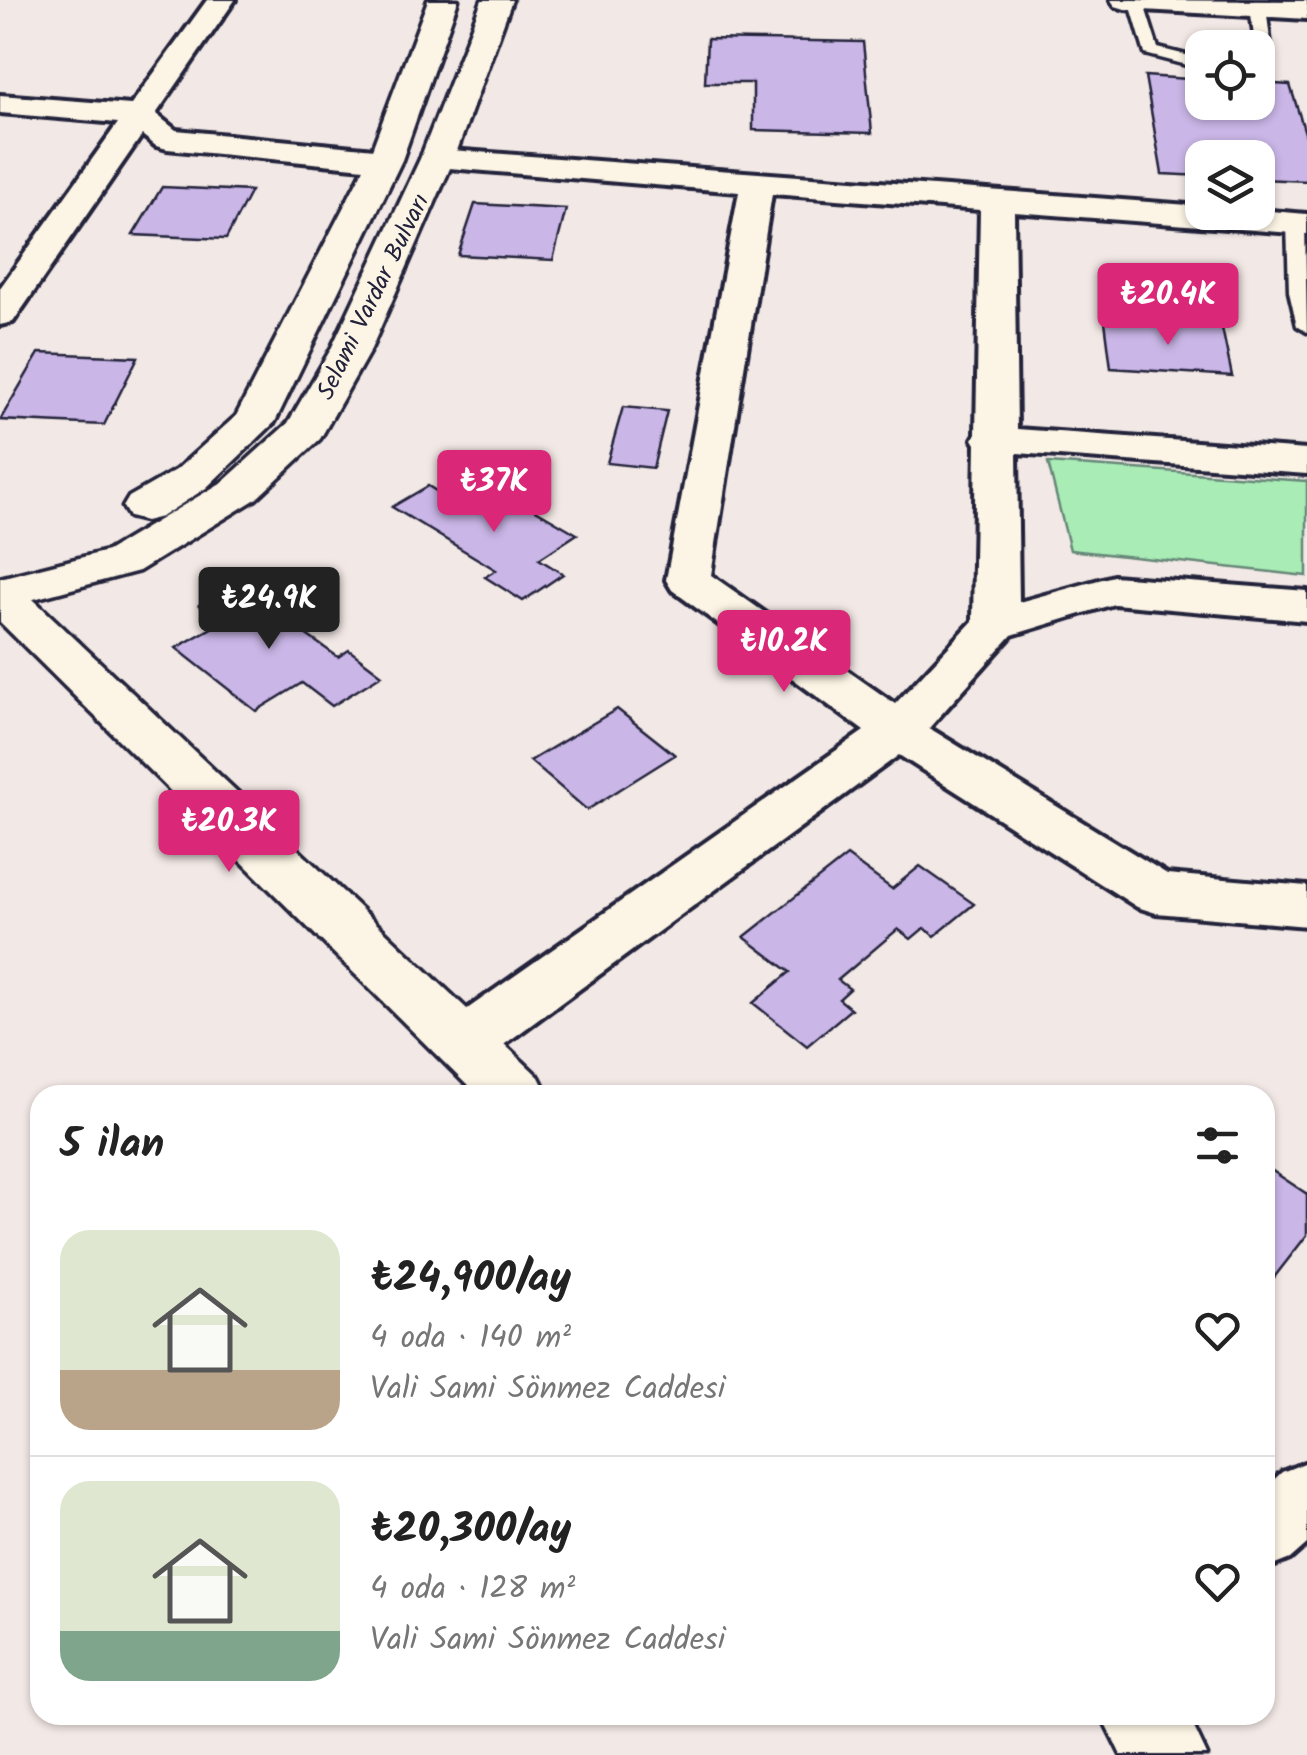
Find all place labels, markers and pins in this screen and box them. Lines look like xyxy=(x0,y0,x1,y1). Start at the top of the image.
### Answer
pin: ₺20.4K xyxy=(1087,263,1249,348)
pin: ₺37K xyxy=(435,450,553,535)
pin: ₺24.9K xyxy=(188,567,350,652)
pin: ₺10.2K xyxy=(703,610,865,695)
pin: ₺20.3K xyxy=(148,790,310,875)

